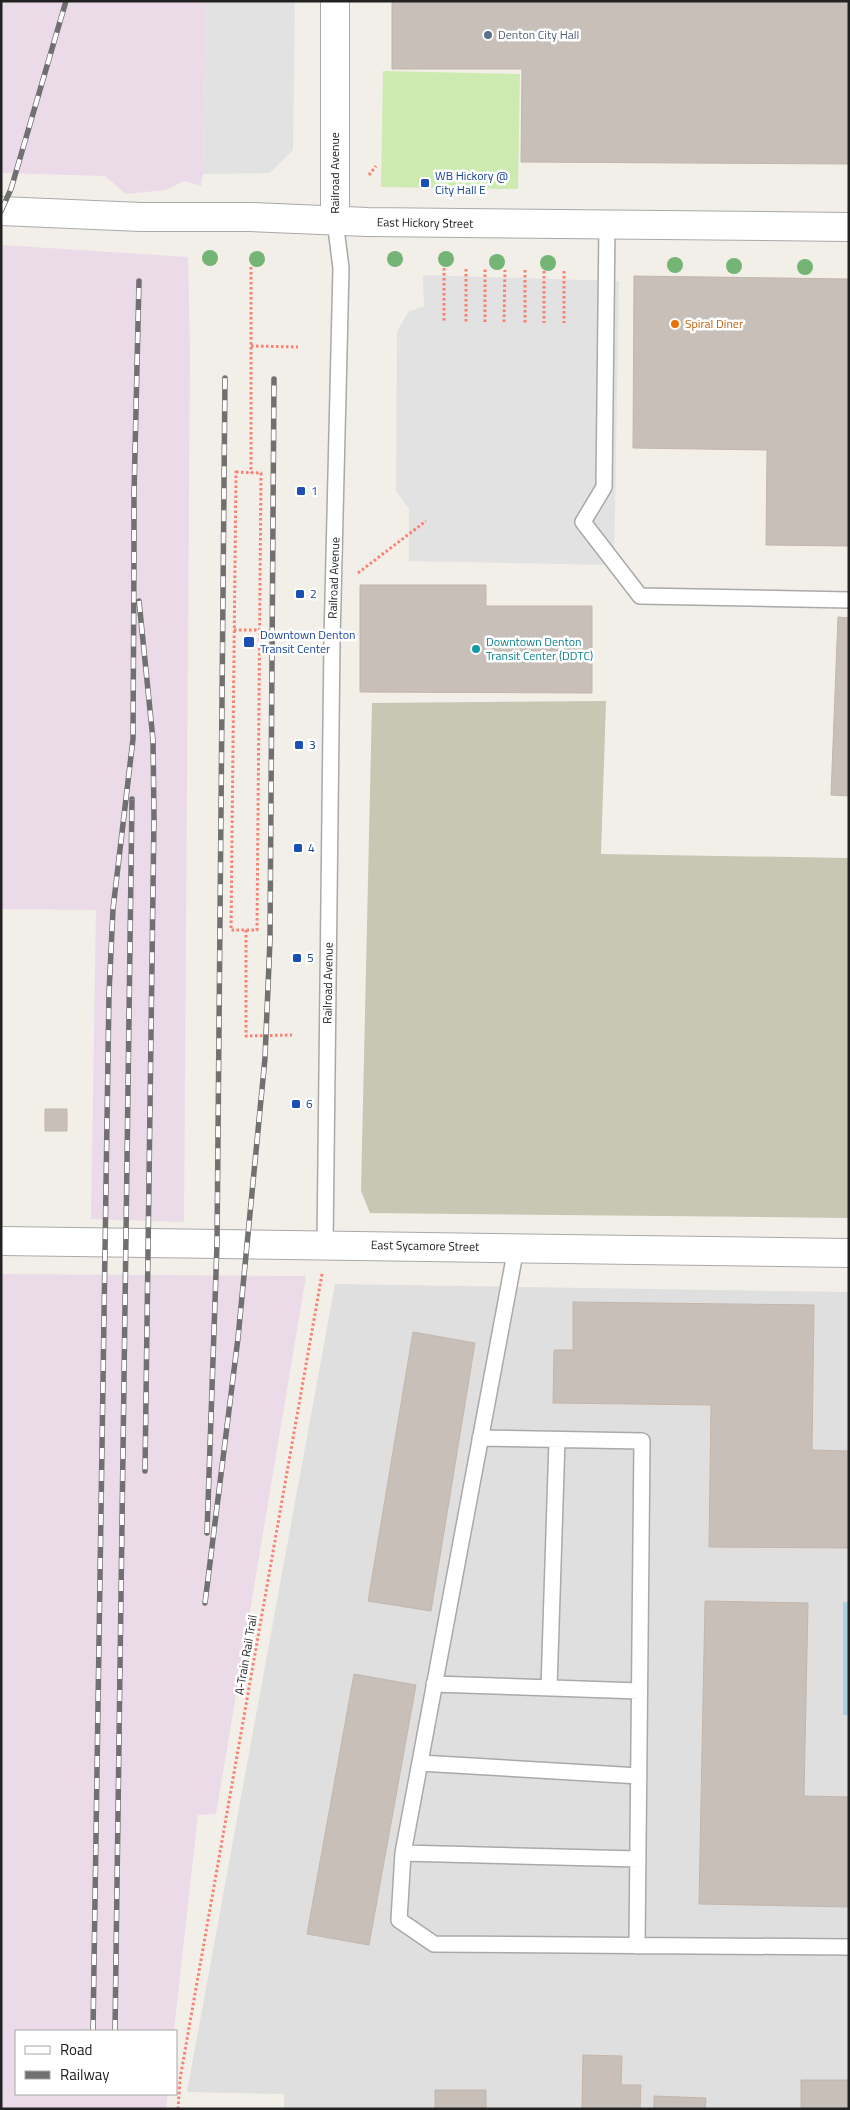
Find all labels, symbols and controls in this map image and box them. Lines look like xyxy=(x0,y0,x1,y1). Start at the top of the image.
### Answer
place label: Denton City Hall xyxy=(498,25,579,44)
marker: Denton City Hall xyxy=(482,29,494,41)
street label: Railroad Avenue xyxy=(325,132,344,214)
place label: WB Hickory @ City Hall E xyxy=(435,166,508,199)
marker: WB Hickory @ City Hall E xyxy=(419,177,431,189)
street label: East Hickory Street xyxy=(377,212,474,233)
place label: Spiral Diner xyxy=(685,314,743,333)
marker: Spiral Diner xyxy=(669,318,681,330)
place label: 1 xyxy=(311,481,318,500)
marker: 1 xyxy=(295,485,307,497)
street label: Railroad Avenue xyxy=(323,537,344,619)
place label: 2 xyxy=(310,584,317,603)
marker: 2 xyxy=(294,588,306,600)
place label: Downtown Denton Transit Center xyxy=(260,625,356,658)
place label: Downtown Denton Transit Center (DDTC) xyxy=(486,632,593,665)
marker: Downtown Denton Transit Center xyxy=(242,635,256,649)
marker: Downtown Denton Transit Center (DDTC) xyxy=(470,643,482,655)
place label: 3 xyxy=(309,735,316,754)
marker: 3 xyxy=(293,739,305,751)
place label: 4 xyxy=(308,838,315,857)
marker: 4 xyxy=(292,842,304,854)
street label: Railroad Avenue xyxy=(317,942,338,1024)
place label: 5 xyxy=(307,948,314,967)
marker: 5 xyxy=(291,952,303,964)
place label: 6 xyxy=(306,1094,313,1113)
marker: 6 xyxy=(290,1098,302,1110)
street label: East Sycamore Street xyxy=(371,1235,480,1256)
street label: A-Train Rail Trail xyxy=(229,1613,262,1696)
legend xyxy=(15,2030,178,2095)
text: Road xyxy=(60,2038,92,2061)
text: Railway xyxy=(60,2063,110,2086)

